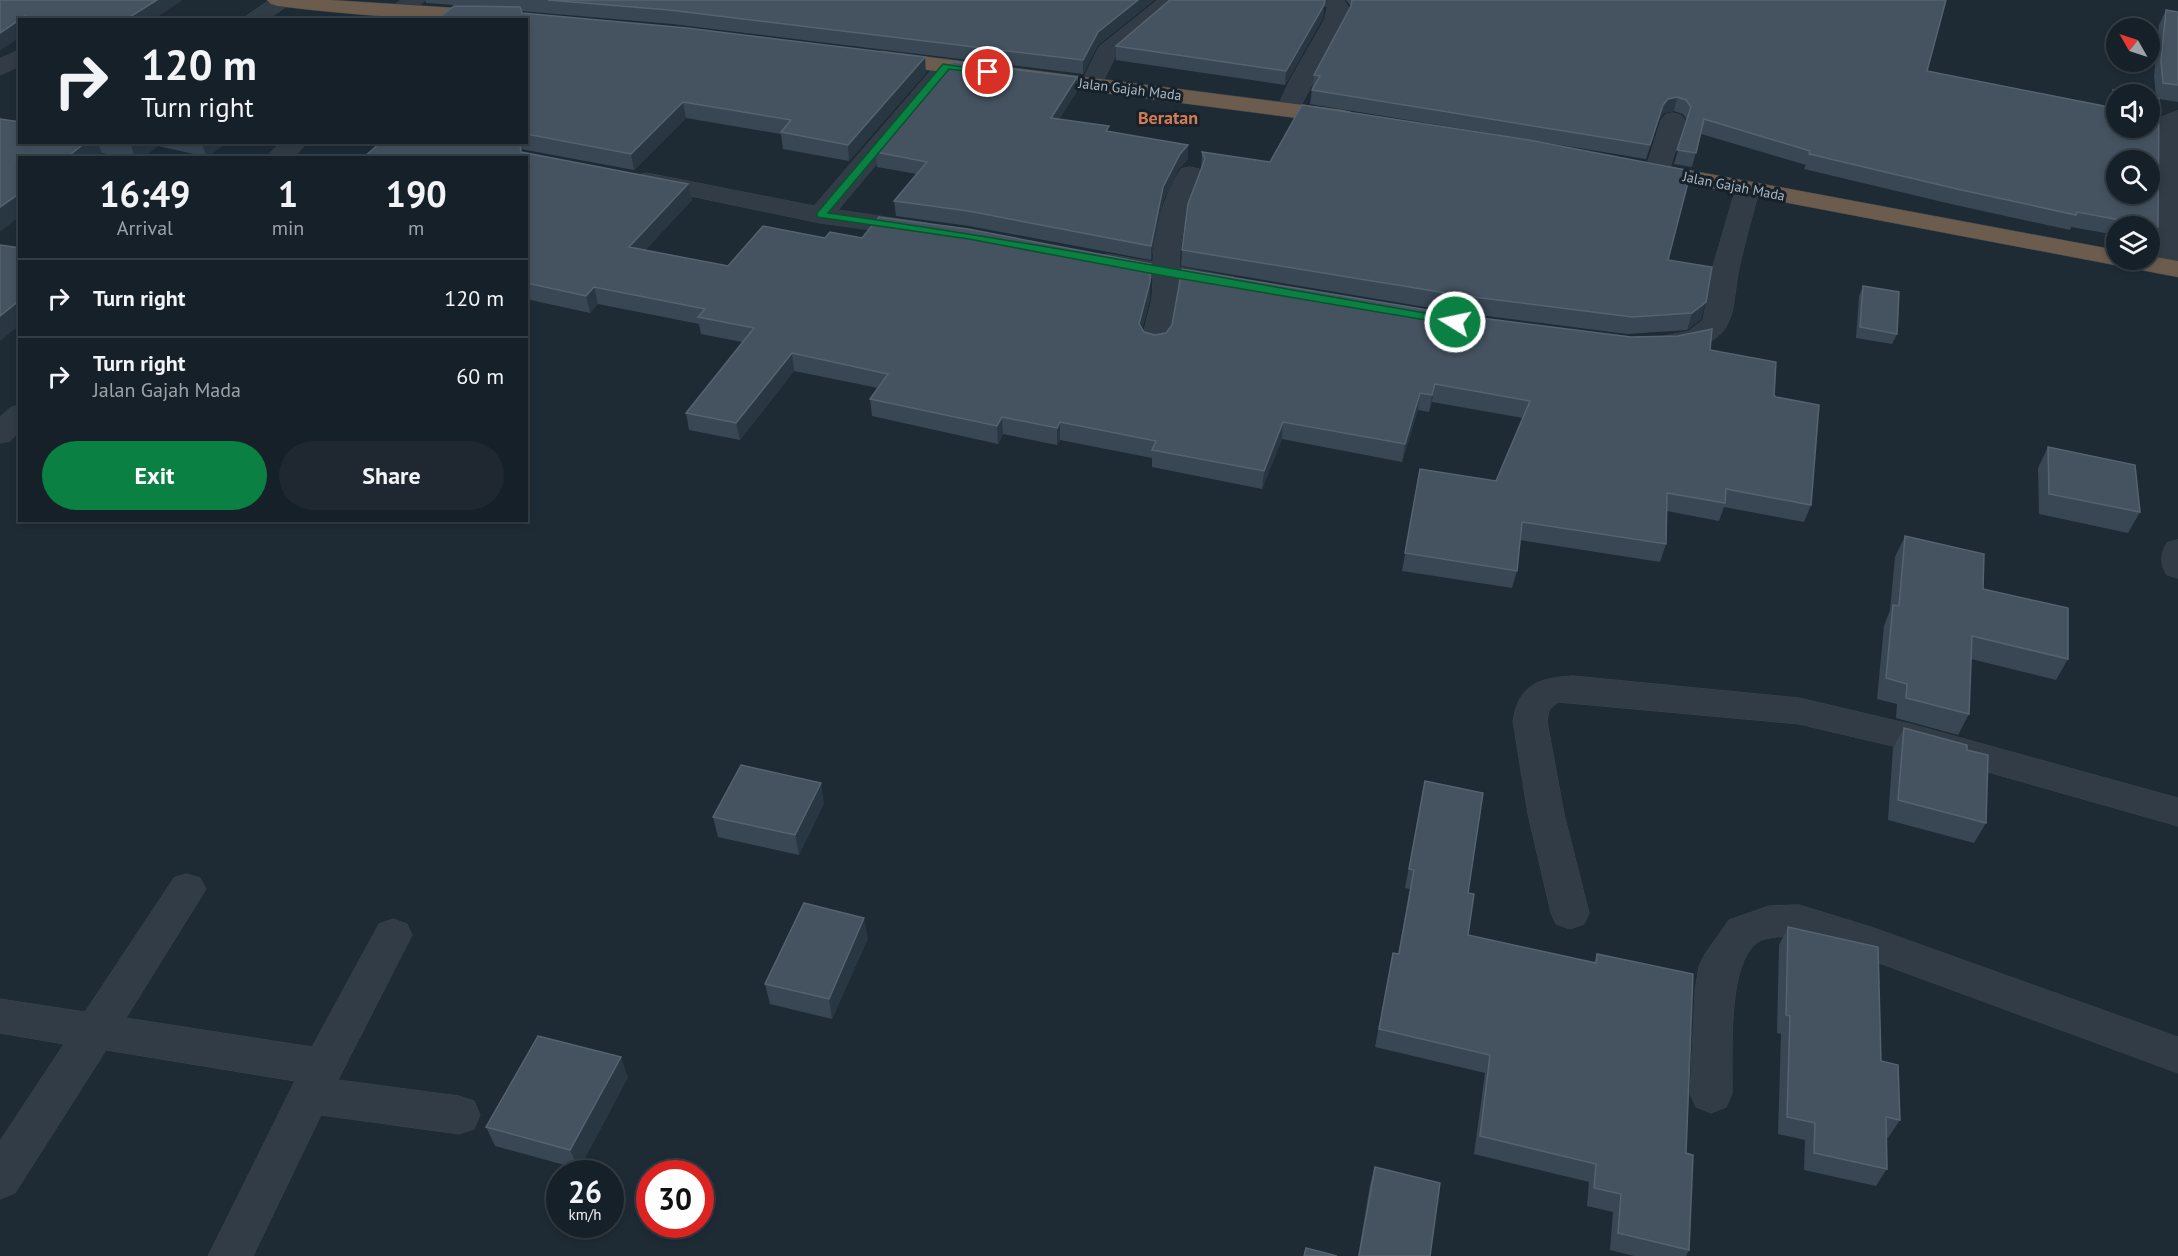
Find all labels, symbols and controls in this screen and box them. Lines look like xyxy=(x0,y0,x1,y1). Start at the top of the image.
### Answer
north arrow xyxy=(2106,18,2160,72)
map controls xyxy=(2106,18,2160,270)
text: 120 m xyxy=(141,37,257,92)
icon: right xyxy=(42,42,120,120)
pin xyxy=(962,46,1013,97)
icon: arrive xyxy=(971,55,1004,88)
street label: Jalan Gajah Mada xyxy=(1077,74,1183,104)
button: sound xyxy=(2106,84,2160,138)
text: Turn right xyxy=(141,90,254,124)
district label: Beratan xyxy=(1138,106,1198,129)
button: search xyxy=(2106,150,2160,204)
street label: Jalan Gajah Mada xyxy=(1680,167,1787,205)
text: 16:49 xyxy=(99,170,191,217)
text: 1 xyxy=(278,170,298,217)
text: 190 xyxy=(386,170,447,217)
text: Arrival xyxy=(117,215,173,241)
text: min xyxy=(272,215,304,241)
text: m xyxy=(408,215,424,241)
button: layers xyxy=(2106,216,2160,270)
icon: right xyxy=(42,282,75,315)
text: Turn right xyxy=(93,284,185,312)
text: 120 m xyxy=(444,284,504,312)
position arrow xyxy=(1423,290,1487,354)
text: Turn right xyxy=(93,349,185,377)
icon: right xyxy=(42,360,75,393)
text: 60 m xyxy=(456,362,504,390)
text: Jalan Gajah Mada xyxy=(93,377,241,403)
button: Exit xyxy=(42,441,267,510)
button: Share xyxy=(279,441,504,510)
speed limit sign: 30 xyxy=(636,1160,714,1238)
text: 26 xyxy=(568,1172,602,1211)
text: km/h xyxy=(569,1205,601,1224)

